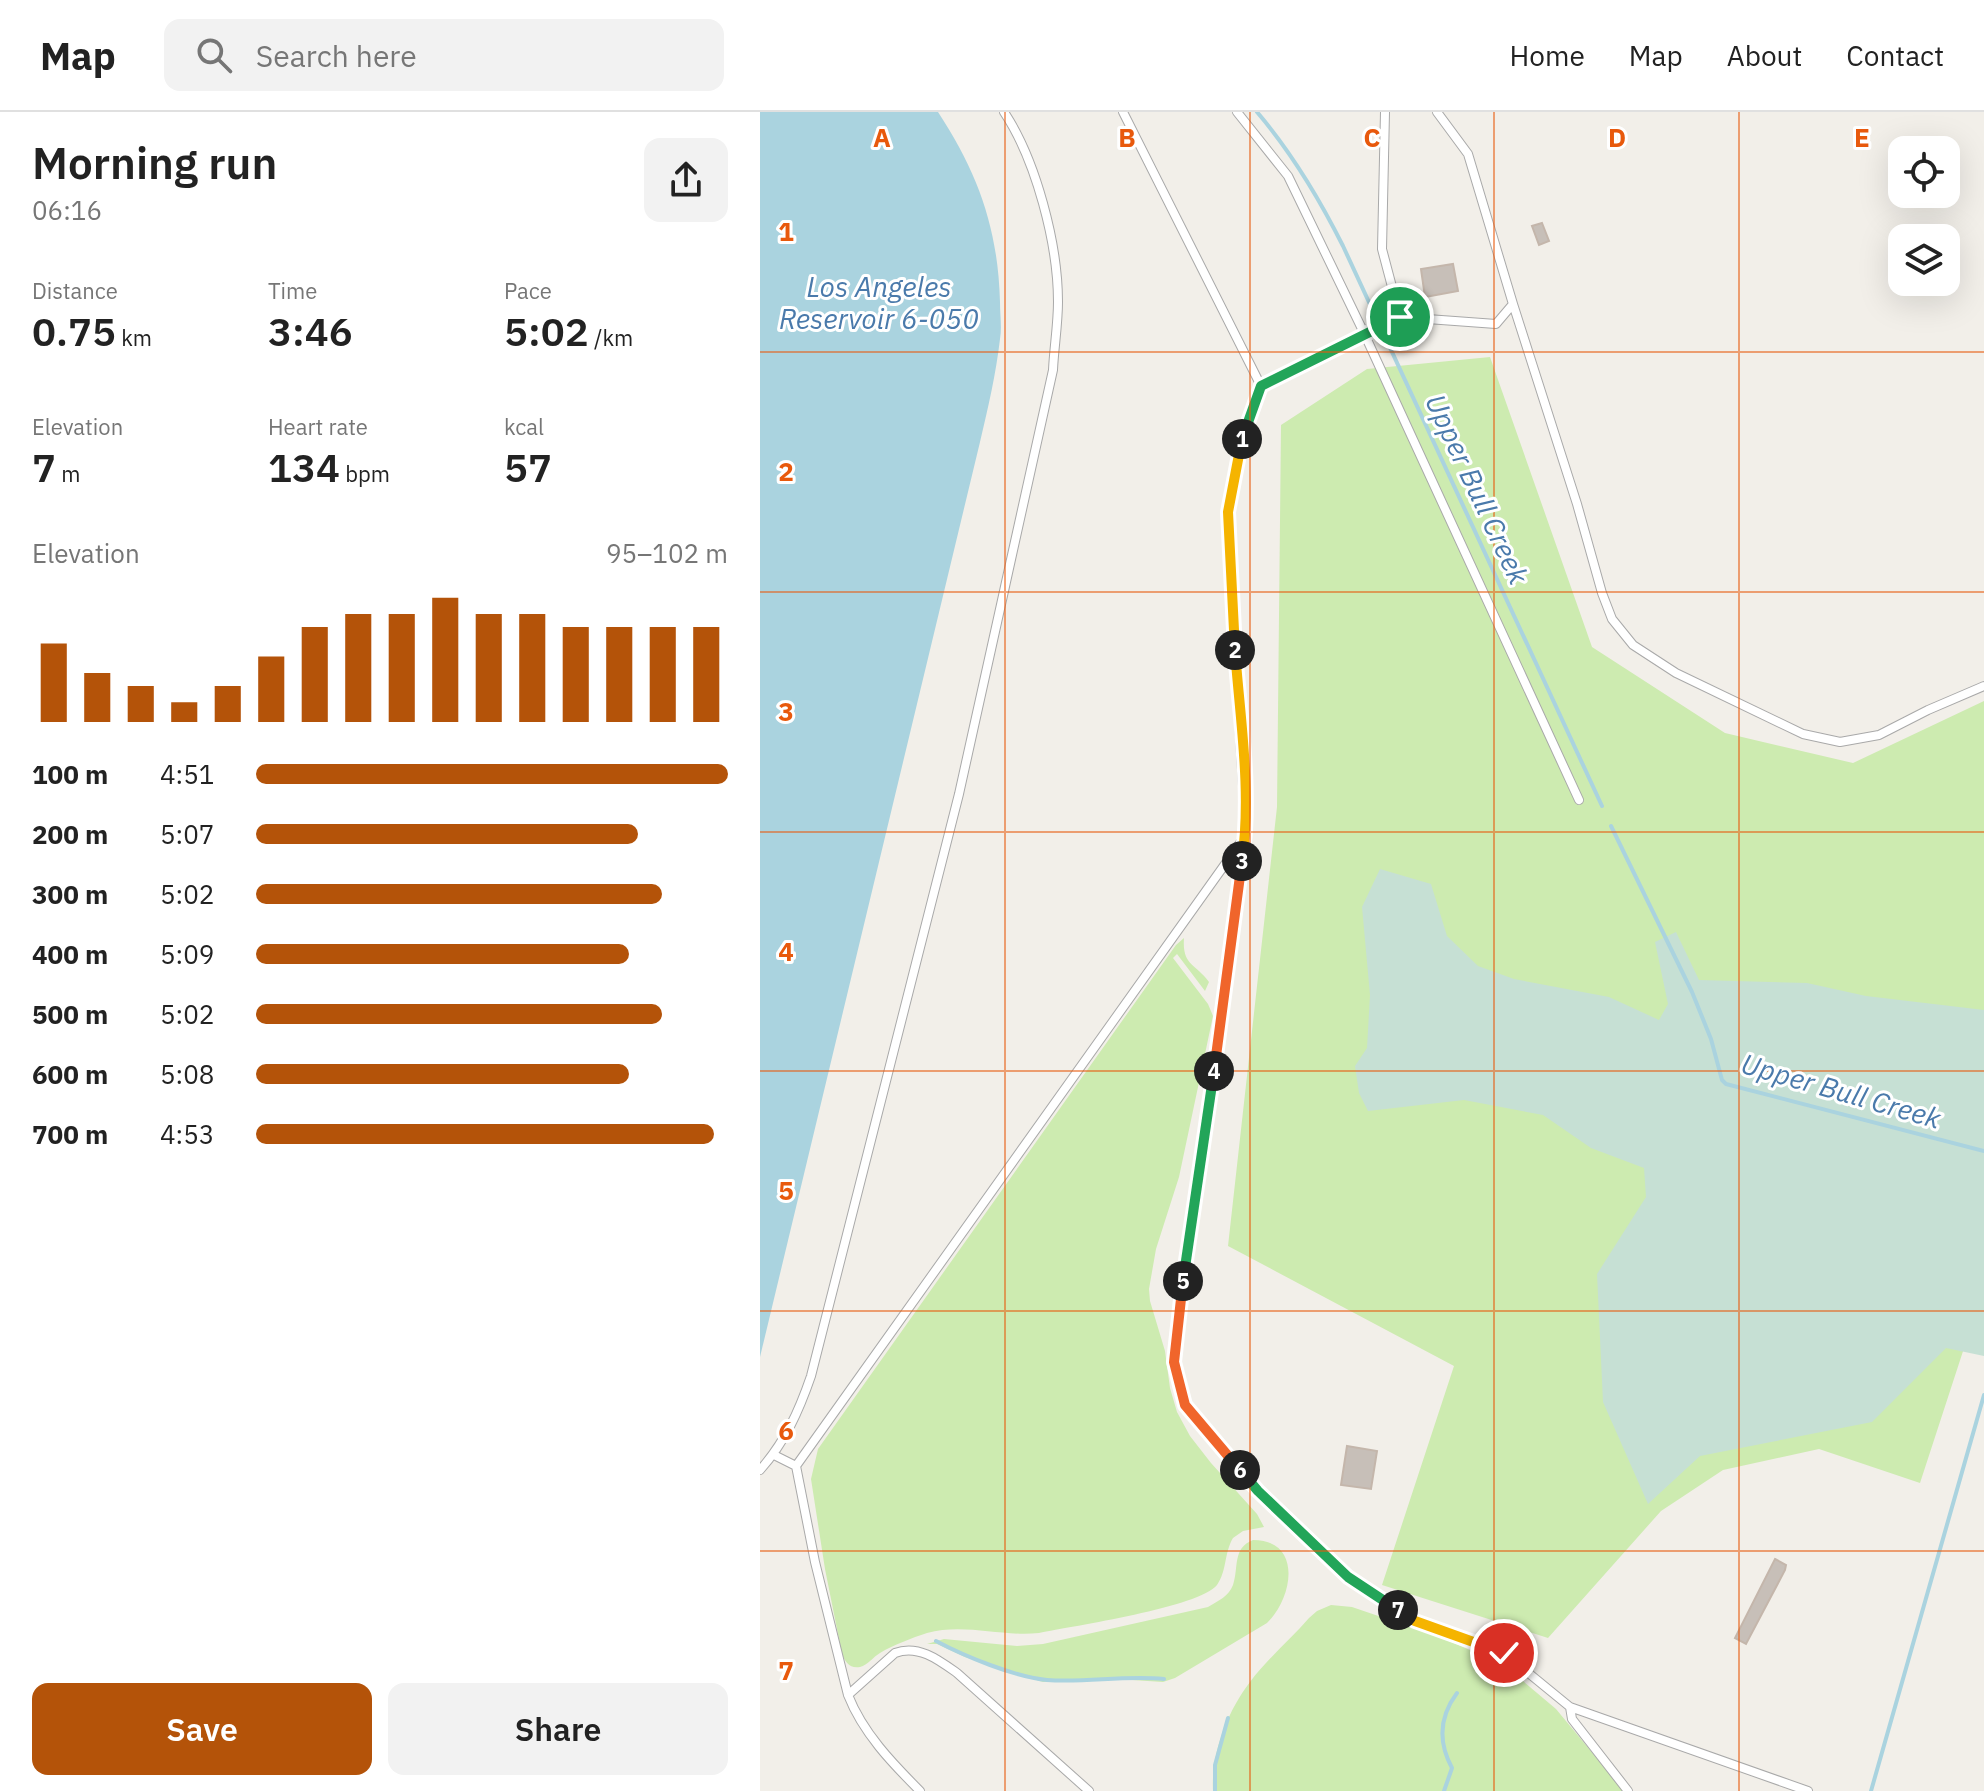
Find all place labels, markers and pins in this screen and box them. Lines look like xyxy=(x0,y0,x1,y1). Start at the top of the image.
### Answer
pin xyxy=(1366,283,1434,351)
pin: 1 xyxy=(1222,419,1262,459)
pin: 2 xyxy=(1215,630,1255,670)
pin: 3 xyxy=(1222,841,1262,881)
pin: 4 xyxy=(1194,1051,1234,1091)
pin: 5 xyxy=(1163,1261,1203,1301)
pin: 6 xyxy=(1220,1450,1260,1490)
pin: 7 xyxy=(1378,1590,1418,1630)
pin xyxy=(1470,1619,1538,1687)

